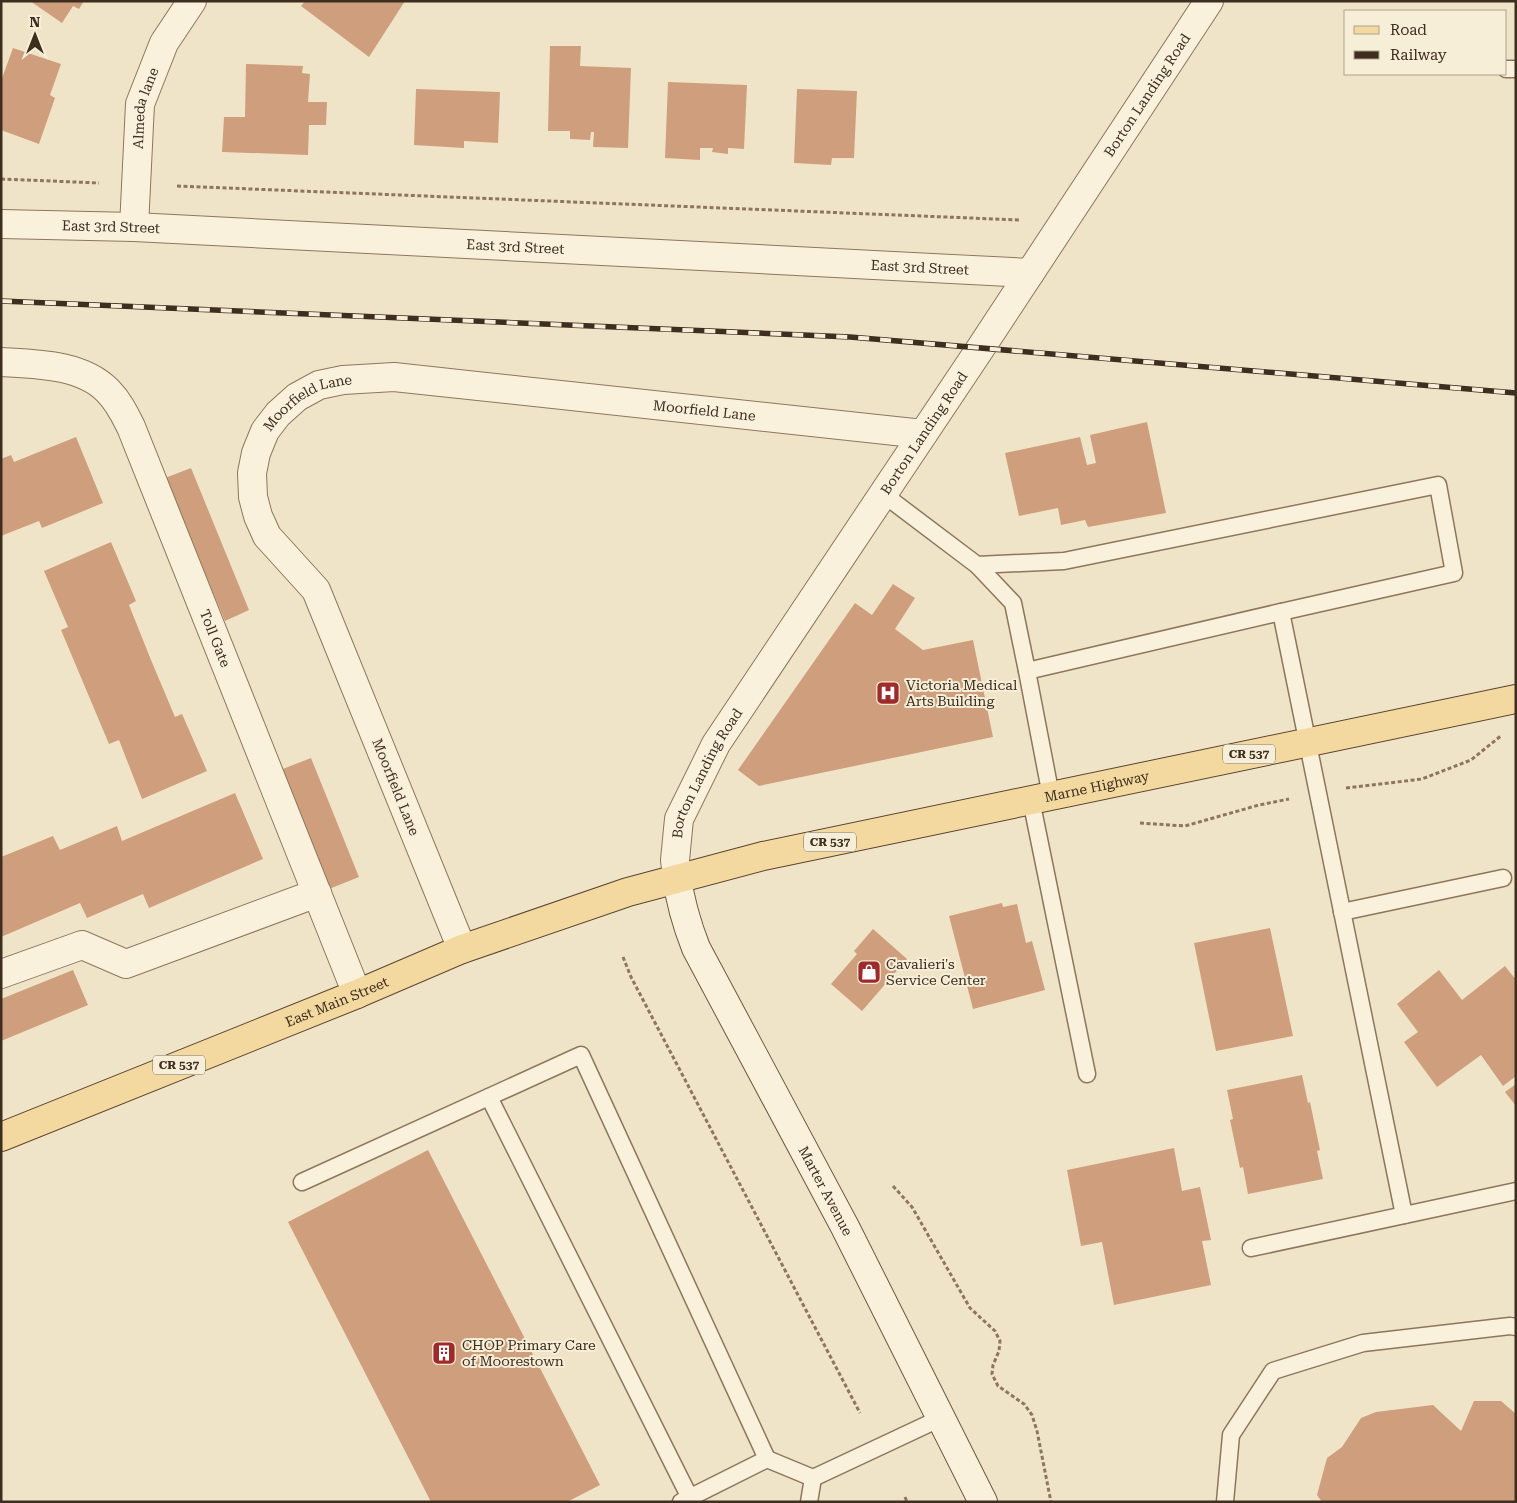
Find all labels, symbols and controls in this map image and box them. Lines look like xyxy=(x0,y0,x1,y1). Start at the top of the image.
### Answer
north arrow xyxy=(10,10,60,60)
legend xyxy=(1344,10,1507,75)
text: N xyxy=(30,14,41,30)
text: Road xyxy=(1390,21,1427,39)
street label: Borton Landing Road xyxy=(1101,30,1193,160)
text: Railway xyxy=(1390,46,1447,64)
street label: Almeda lane xyxy=(130,65,162,149)
street label: East 3rd Street xyxy=(62,217,160,236)
street label: East 3rd Street xyxy=(466,236,565,257)
street label: East 3rd Street xyxy=(870,257,969,278)
street label: Borton Landing Road xyxy=(877,369,971,497)
street label: Moorfield Lane xyxy=(260,371,353,434)
street label: Moorfield Lane xyxy=(652,397,757,424)
street label: Toll Gate xyxy=(197,607,234,670)
place label: Victoria Medical Arts Building xyxy=(906,677,1018,709)
hospital icon: Victoria Medical Arts Building xyxy=(875,680,901,706)
street label: Borton Landing Road xyxy=(669,705,746,839)
street label: Moorfield Lane xyxy=(369,736,423,838)
road number: CR 537 xyxy=(1223,744,1275,764)
street label: Marne Highway xyxy=(1043,768,1151,805)
road number: CR 537 xyxy=(804,832,856,852)
place label: Cavalieri's Service Center xyxy=(886,956,986,988)
shop icon: Cavalieri's Service Center xyxy=(856,959,882,985)
street label: East Main Street xyxy=(283,973,391,1030)
road number: CR 537 xyxy=(153,1056,205,1074)
street label: Marter Avenue xyxy=(795,1143,856,1239)
place label: CHOP Primary Care of Moorestown xyxy=(462,1337,596,1369)
building icon: CHOP Primary Care of Moorestown xyxy=(431,1340,457,1366)

